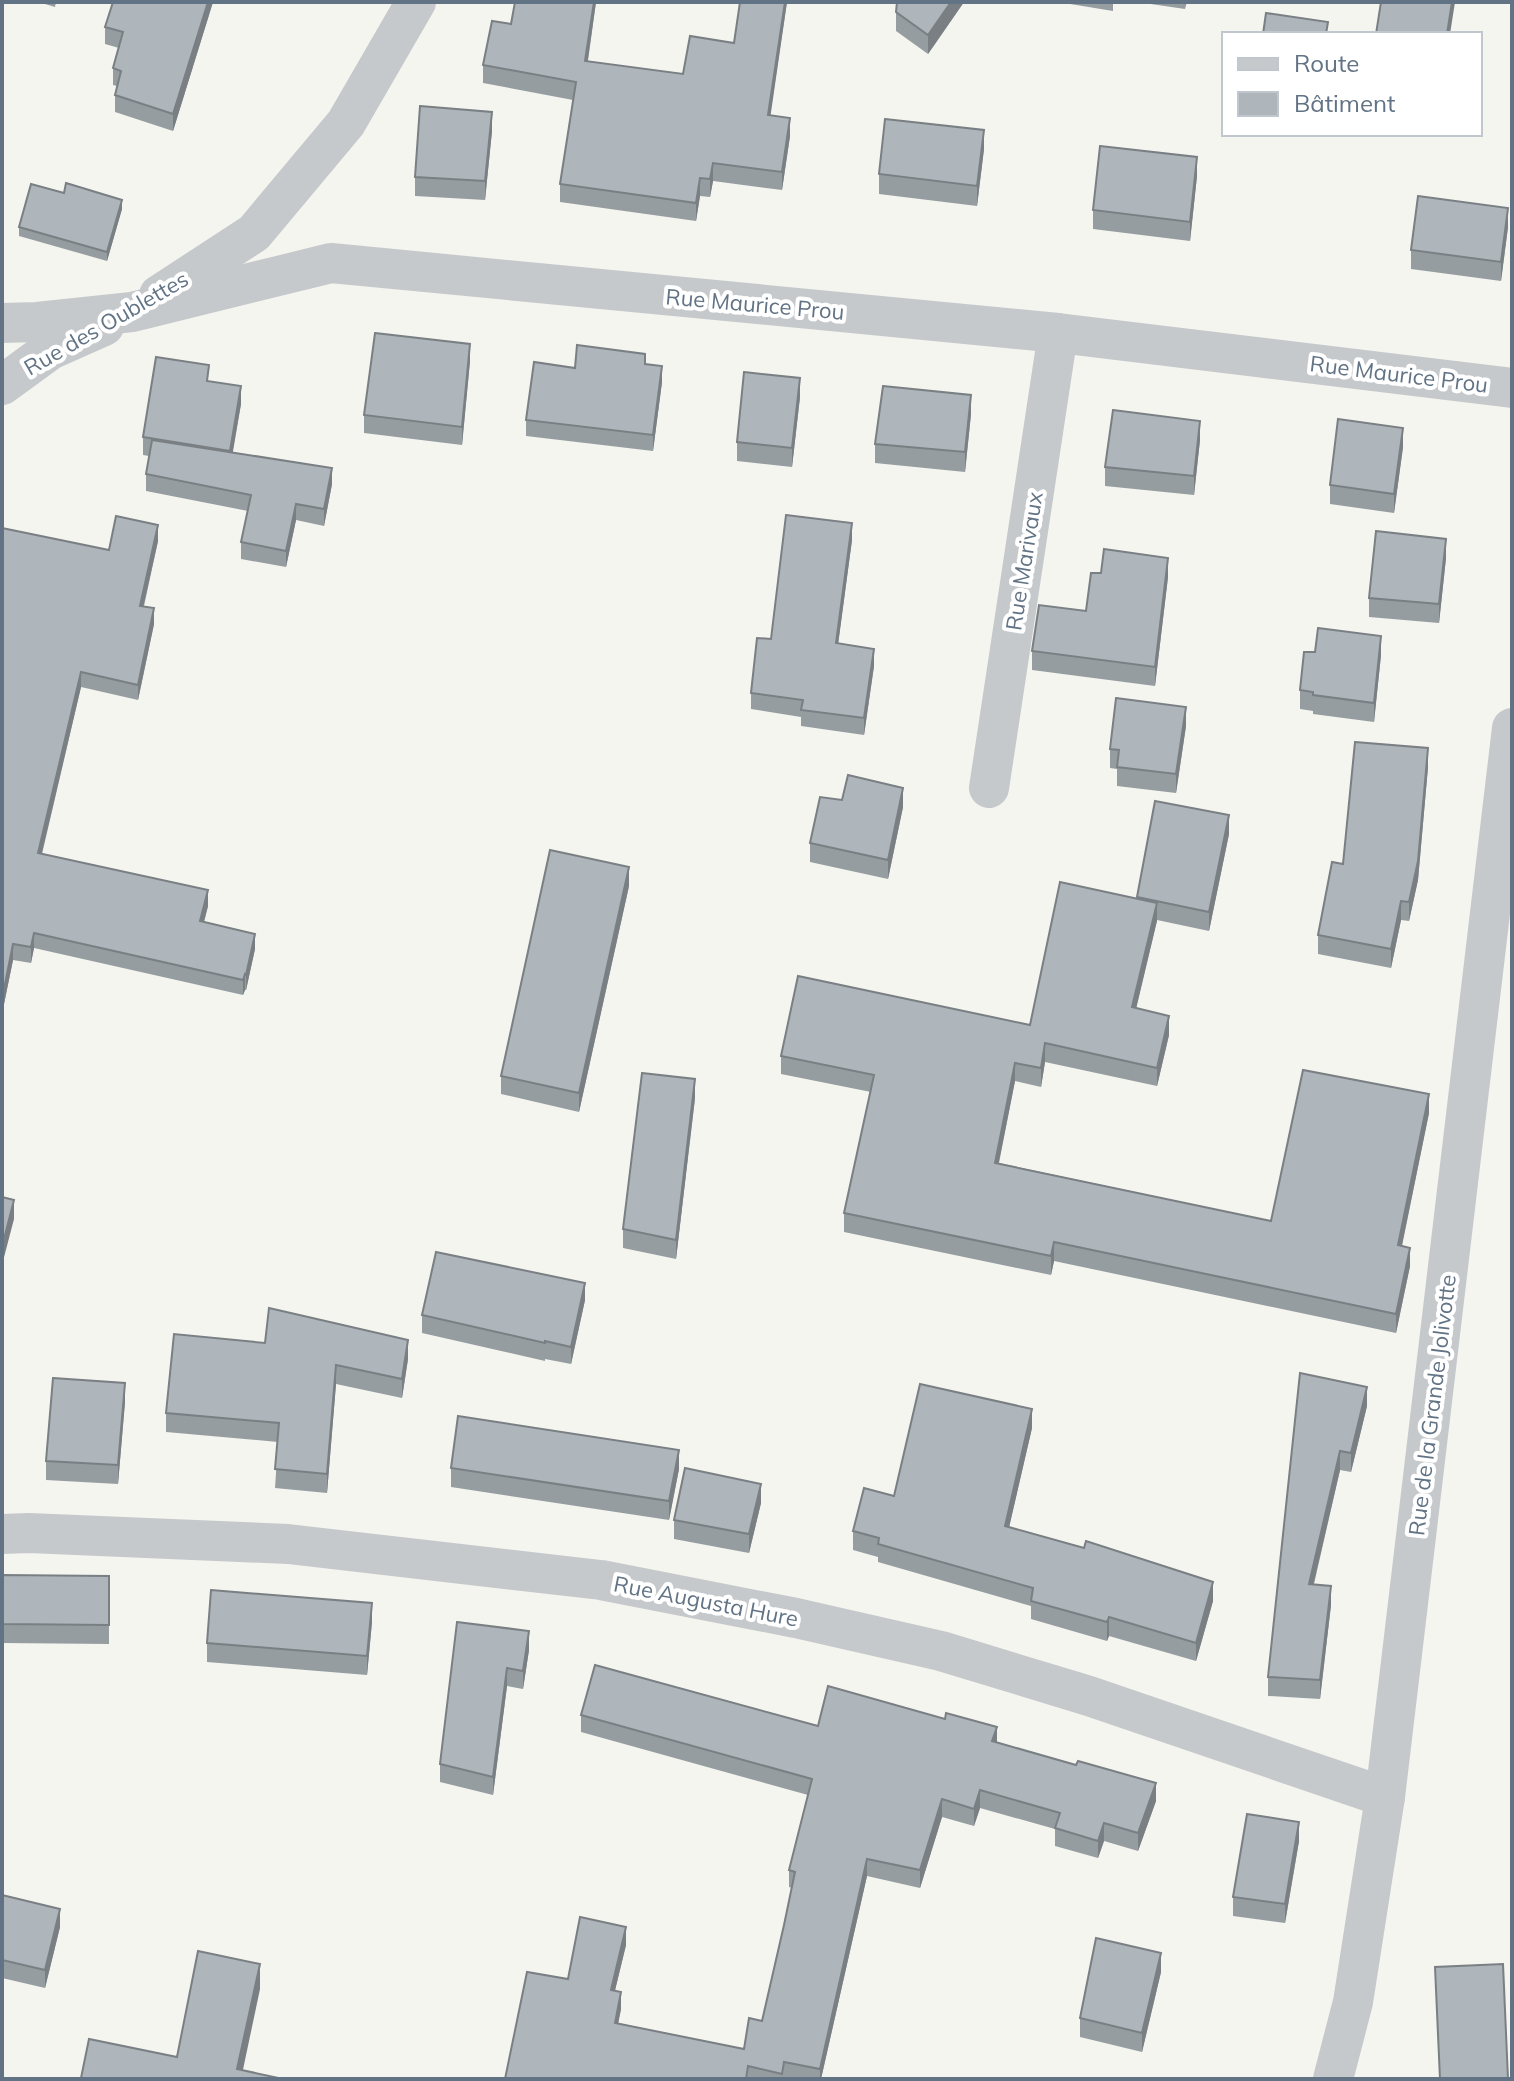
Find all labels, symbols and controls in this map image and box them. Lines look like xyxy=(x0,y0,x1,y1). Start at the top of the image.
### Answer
legend xyxy=(1222,32,1482,136)
text: Route xyxy=(1294,48,1359,78)
text: Bâtiment xyxy=(1294,88,1395,118)
street label: Rue des Oublettes xyxy=(19,265,193,381)
street label: Rue Maurice Prou xyxy=(665,282,845,326)
street label: Rue Maurice Prou xyxy=(1308,349,1490,399)
street label: Rue Marivaux xyxy=(999,489,1049,632)
street label: Rue de la Grande Jolivotte xyxy=(1402,1273,1462,1537)
street label: Rue Augusta Hure xyxy=(611,1569,801,1633)

